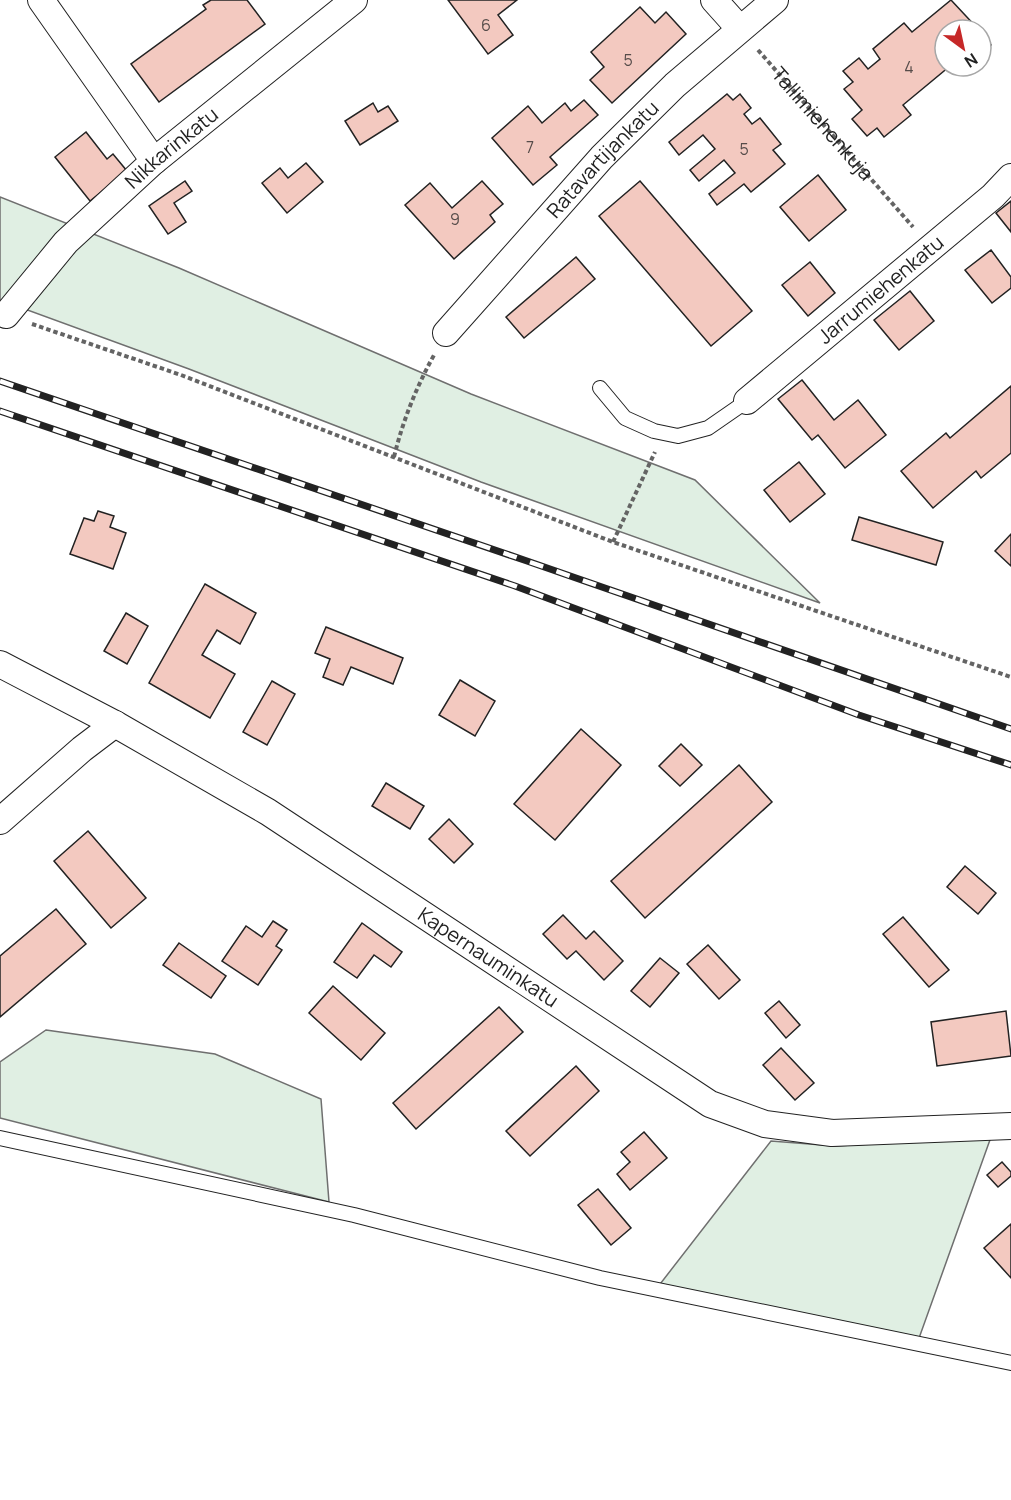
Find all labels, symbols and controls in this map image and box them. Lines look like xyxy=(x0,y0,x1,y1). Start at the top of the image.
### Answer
house number: 6 xyxy=(481,14,491,36)
north arrow xyxy=(933,18,993,78)
text: N xyxy=(960,48,982,73)
house number: 5 xyxy=(623,49,633,71)
house number: 4 xyxy=(904,56,914,78)
street label: Tallimiehenkuja xyxy=(766,61,880,186)
street label: Ratavartijankatu xyxy=(540,94,664,223)
street label: Nikkarinkatu xyxy=(119,101,224,194)
house number: 7 xyxy=(526,136,534,158)
house number: 5 xyxy=(739,138,749,160)
house number: 9 xyxy=(450,208,460,230)
street label: Jarrumiehenkatu xyxy=(812,229,949,350)
street label: Kapernauminkatu xyxy=(413,901,564,1013)

